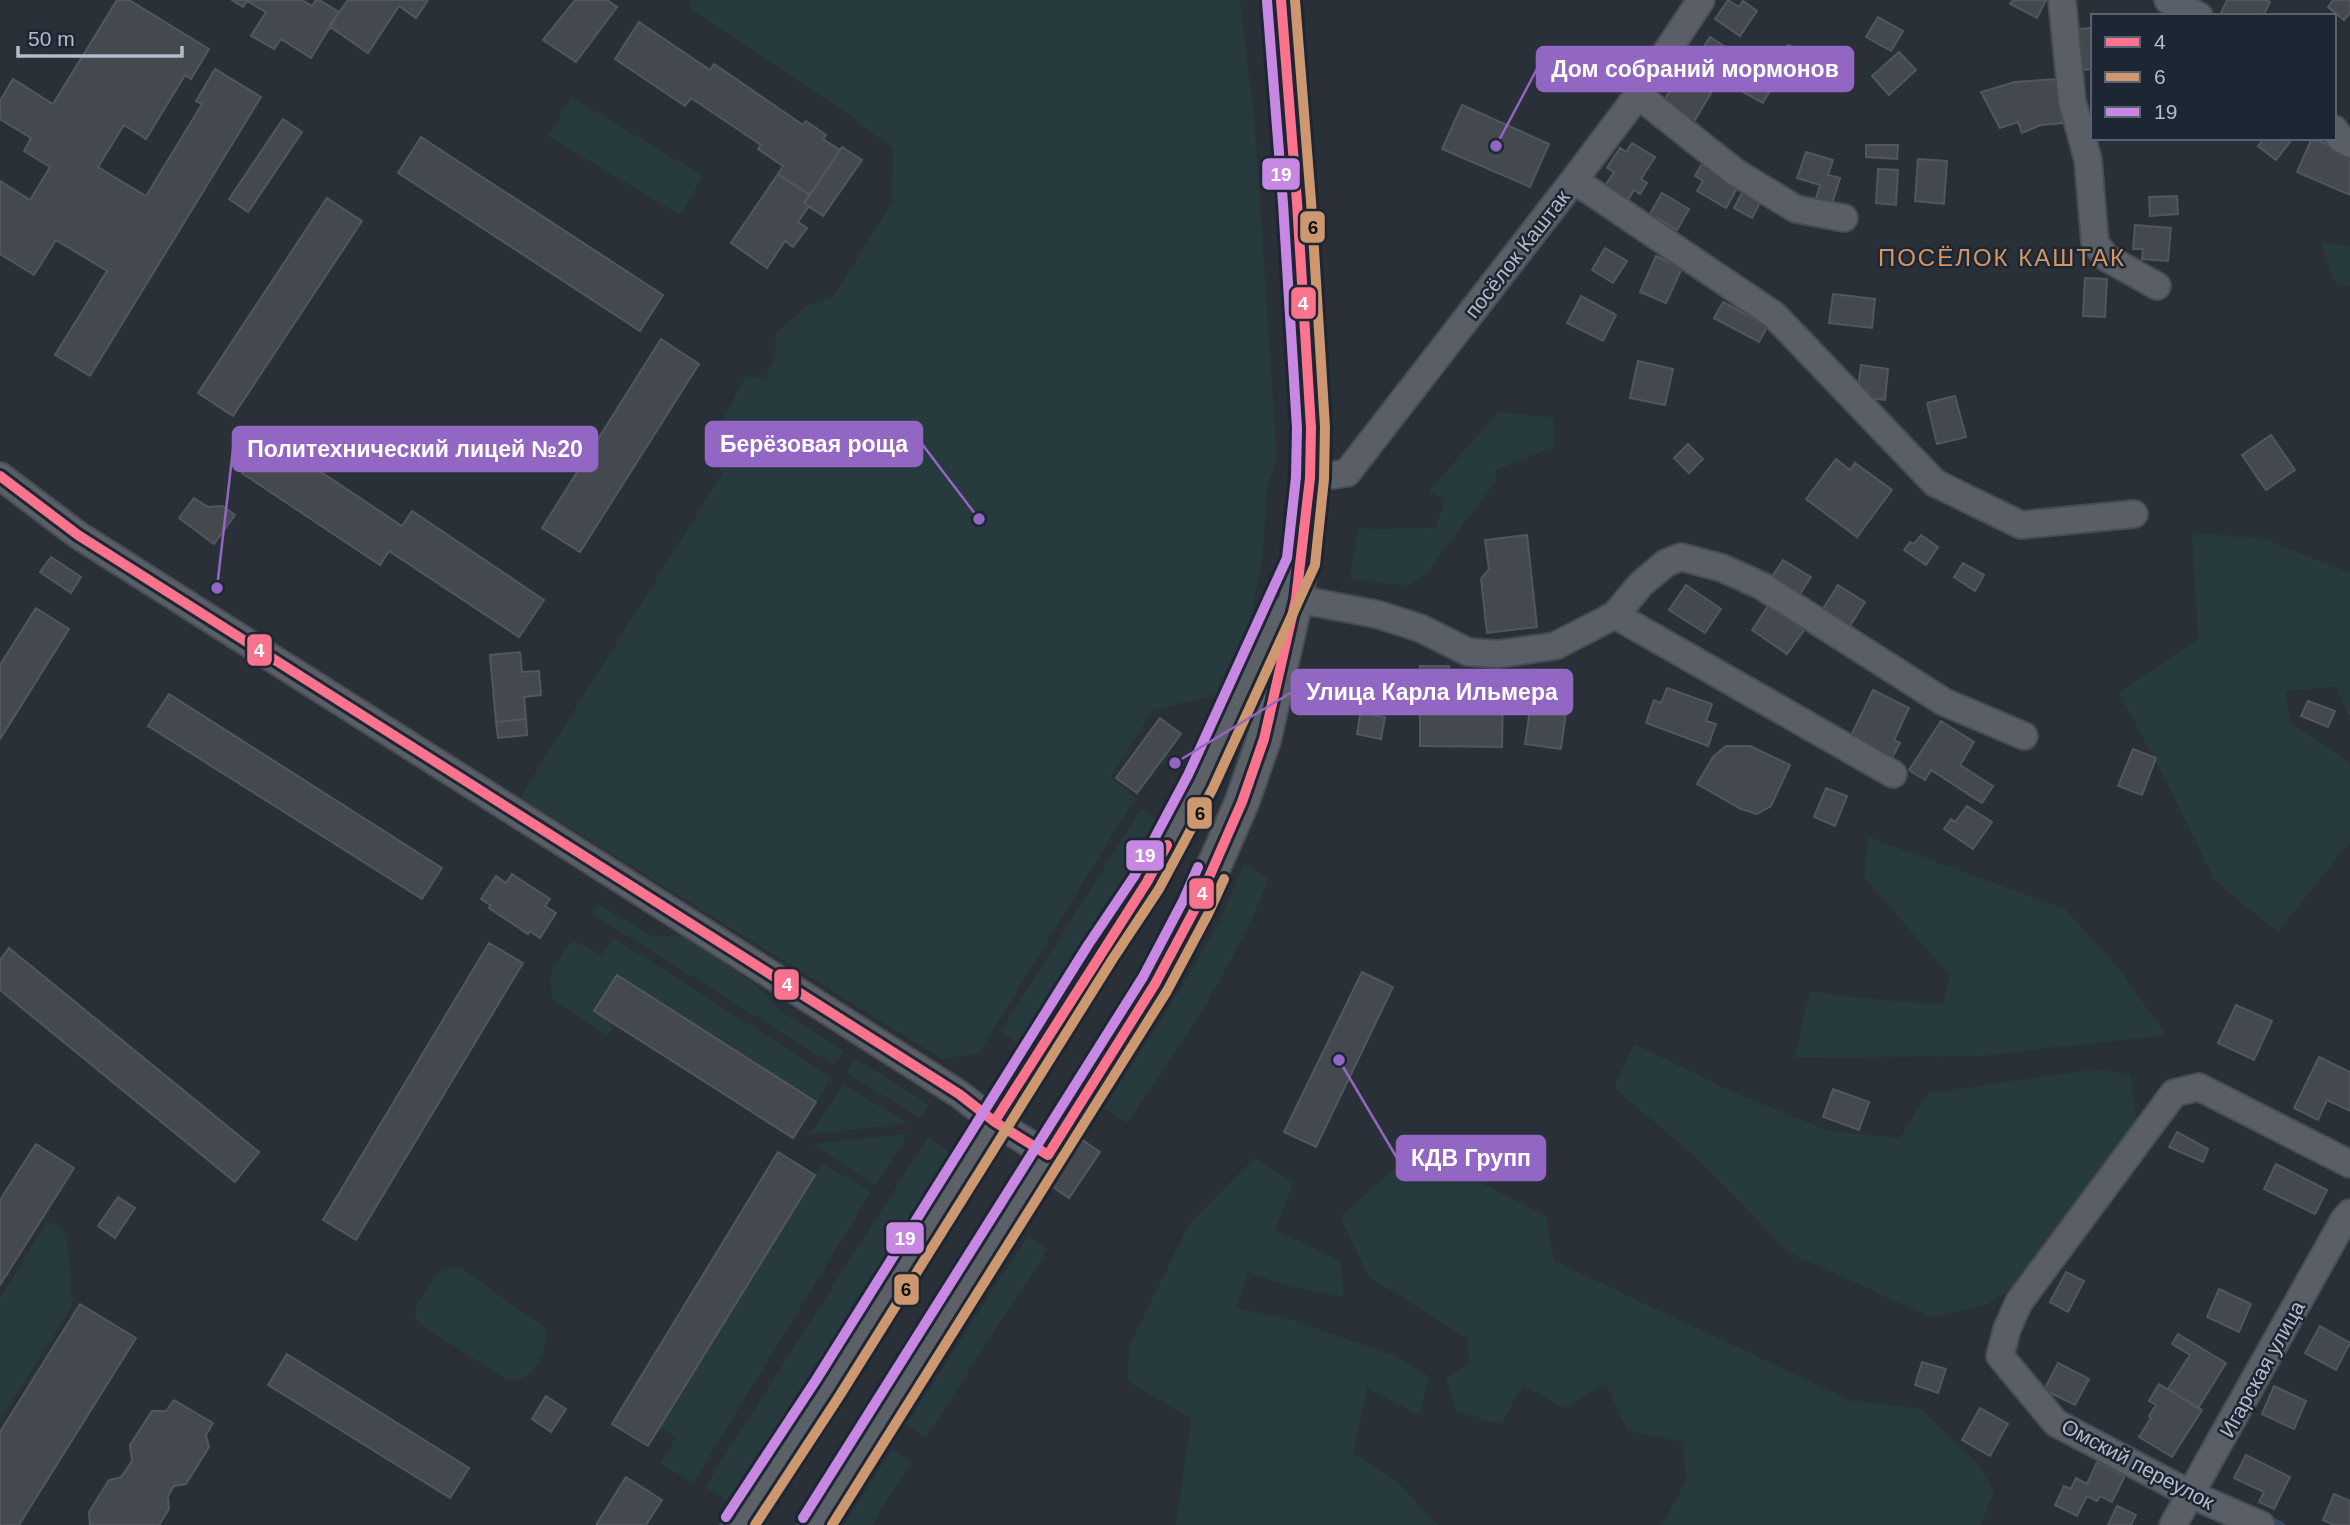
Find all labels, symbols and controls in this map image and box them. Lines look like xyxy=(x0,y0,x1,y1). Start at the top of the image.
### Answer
scale bar xyxy=(18,14,182,58)
legend xyxy=(2091,14,2336,140)
text: 50 m xyxy=(28,27,75,50)
text: 4 xyxy=(2154,30,2166,53)
callout: Дом собраний мормонов xyxy=(1537,47,1853,91)
text: Дом собраний мормонов xyxy=(1551,56,1839,82)
text: 6 xyxy=(2154,65,2166,88)
text: 19 xyxy=(2154,100,2177,123)
line badge: 19 xyxy=(1261,157,1301,191)
text: 19 xyxy=(1270,164,1292,185)
street label: посёлок Каштак xyxy=(1460,185,1574,322)
line badge: 6 xyxy=(1299,210,1326,244)
text: 6 xyxy=(1308,217,1318,238)
district label: ПОСЁЛОК КАШТАК xyxy=(1878,244,2126,271)
line badge: 4 xyxy=(1290,286,1317,320)
text: 4 xyxy=(1298,293,1309,314)
callout: Берёзовая роща xyxy=(706,422,922,466)
callout: Политехнический лицей №20 xyxy=(233,427,597,471)
text: Берёзовая роща xyxy=(720,431,908,457)
text: Политехнический лицей №20 xyxy=(247,436,583,462)
line badge: 4 xyxy=(246,633,273,667)
text: 4 xyxy=(254,640,265,661)
callout: Улица Карла Ильмера xyxy=(1292,670,1572,714)
text: Улица Карла Ильмера xyxy=(1306,679,1558,705)
line badge: 6 xyxy=(1186,796,1213,830)
text: 6 xyxy=(1195,803,1205,824)
line badge: 19 xyxy=(1125,839,1165,872)
text: 19 xyxy=(1134,845,1156,866)
line badge: 4 xyxy=(1188,877,1215,910)
text: 4 xyxy=(1197,883,1208,904)
line badge: 4 xyxy=(773,968,800,1001)
text: 4 xyxy=(782,974,793,995)
callout: КДВ Групп xyxy=(1397,1136,1545,1180)
text: КДВ Групп xyxy=(1411,1145,1531,1171)
line badge: 19 xyxy=(885,1221,925,1255)
text: 19 xyxy=(894,1228,916,1249)
line badge: 6 xyxy=(893,1273,920,1306)
text: 6 xyxy=(901,1279,911,1300)
street label: Игарская улица xyxy=(2215,1296,2309,1441)
street label: Омский переулок xyxy=(2058,1414,2219,1514)

